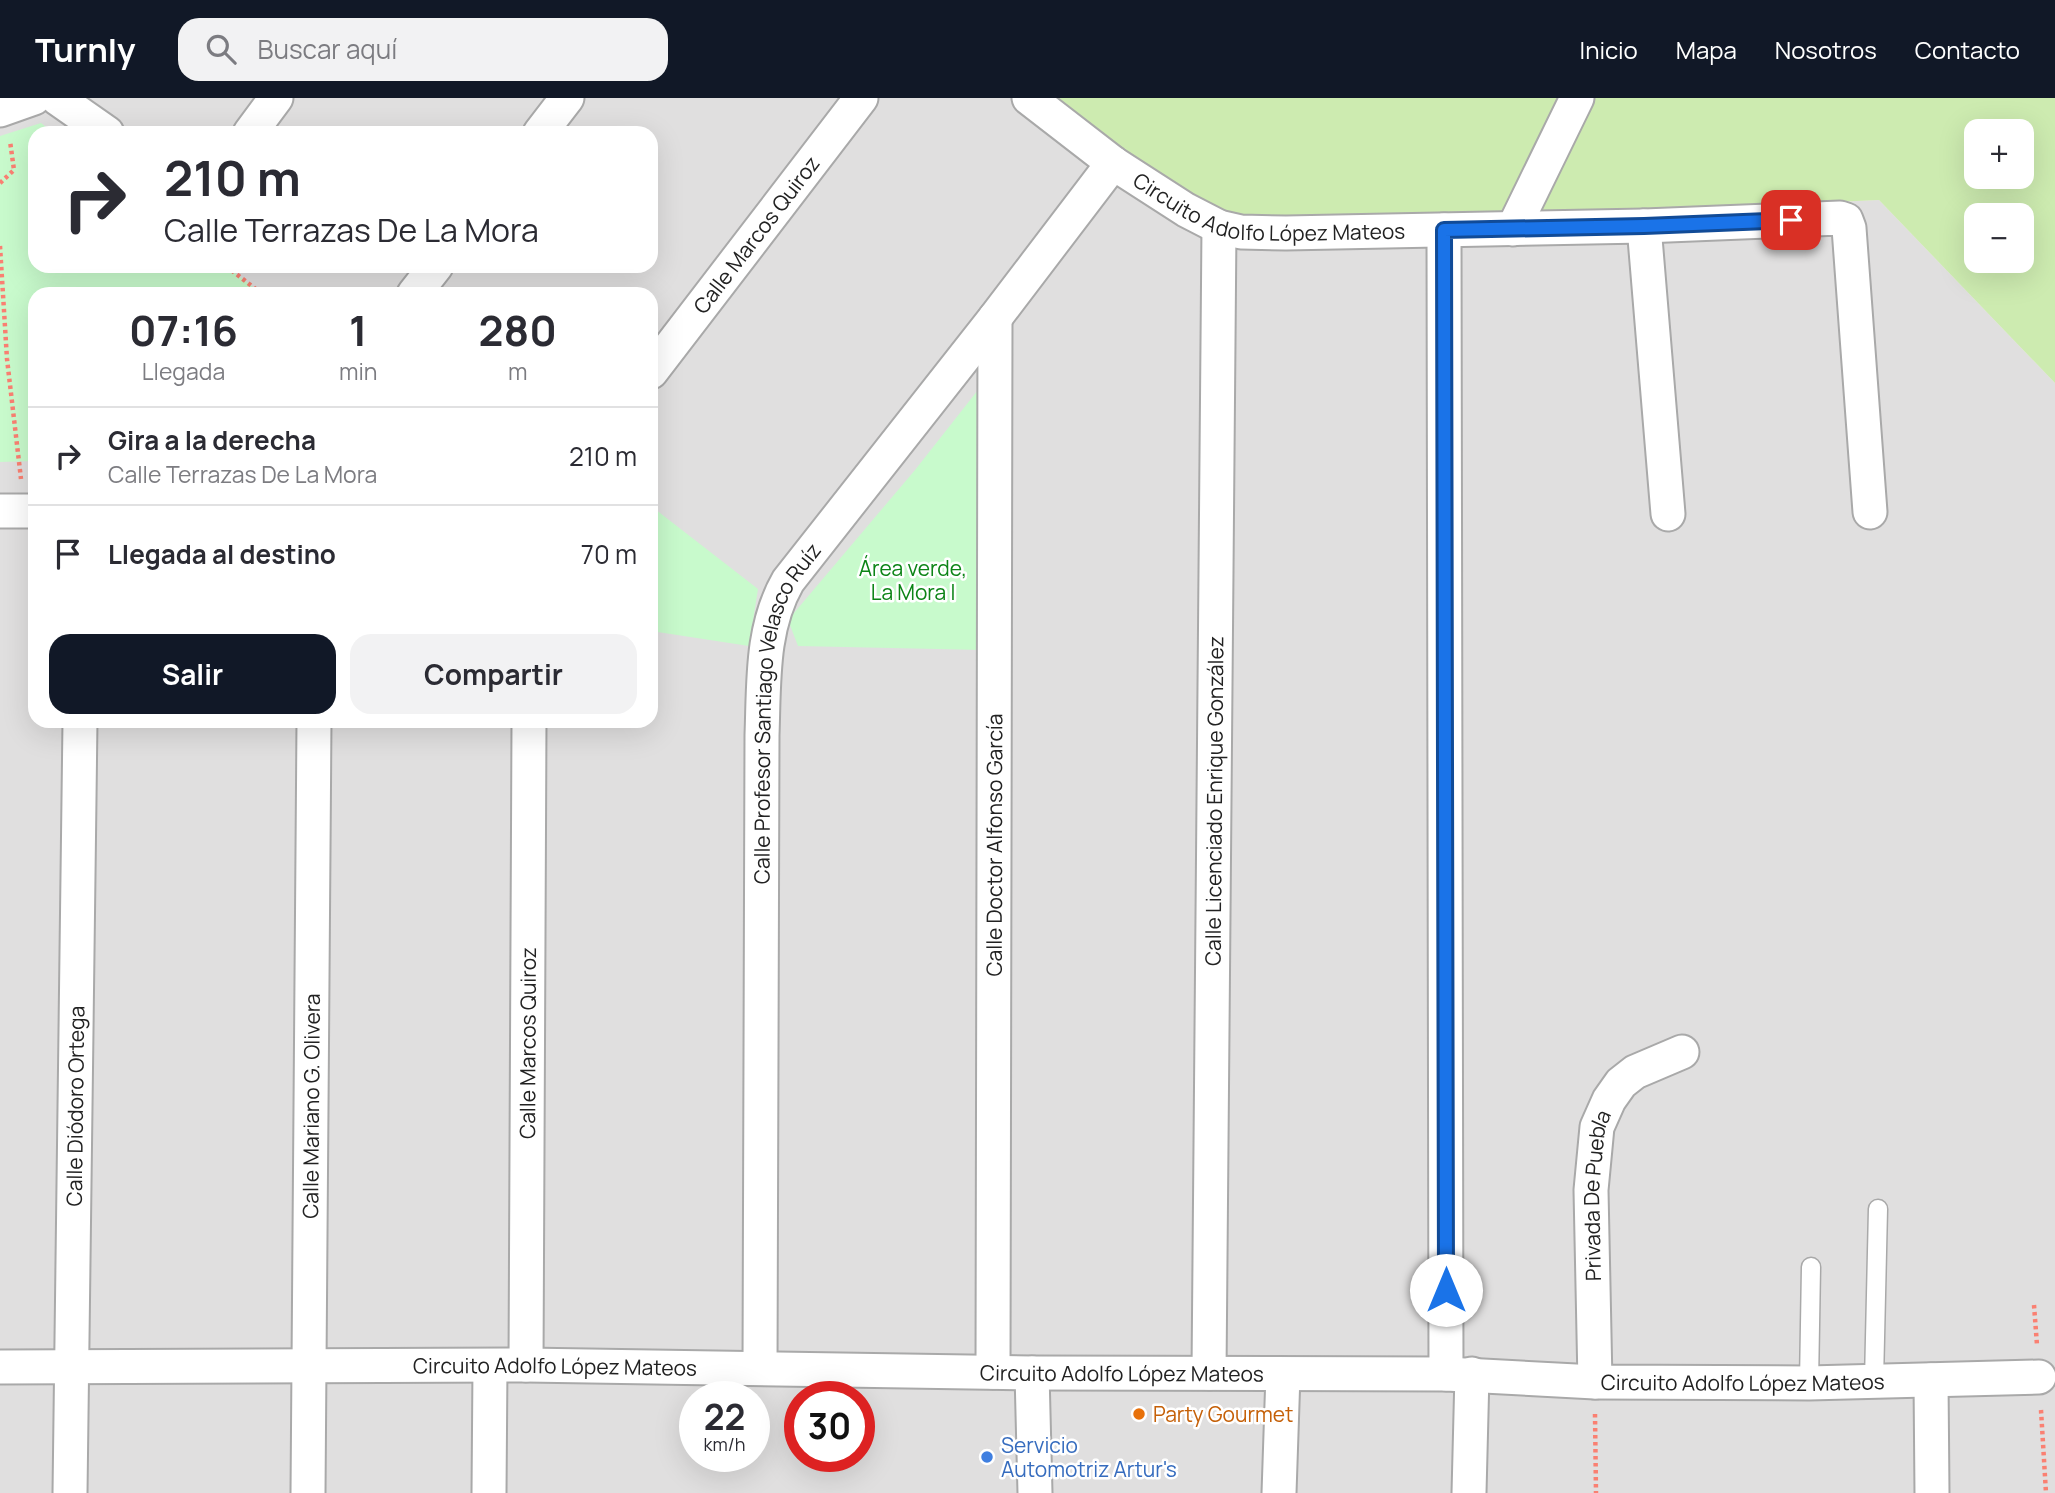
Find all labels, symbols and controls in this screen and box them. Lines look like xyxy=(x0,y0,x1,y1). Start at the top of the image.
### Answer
search box xyxy=(178,18,668,81)
text: Turnly xyxy=(35,27,136,72)
icon: search xyxy=(202,30,240,68)
text: Buscar aquí xyxy=(258,31,397,67)
text: Inicio xyxy=(1580,33,1638,66)
text: Mapa xyxy=(1676,33,1737,66)
text: Nosotros xyxy=(1775,33,1877,66)
text: Contacto xyxy=(1915,33,2020,66)
map controls xyxy=(1964,119,2034,273)
button: + xyxy=(1964,119,2034,189)
text: 210 m xyxy=(164,144,301,211)
street label: Calle Marcos Quiroz xyxy=(687,150,826,319)
icon: right xyxy=(49,154,140,245)
street label: Circuito Adolfo López Mateos xyxy=(1128,166,1405,247)
pin xyxy=(1761,190,1821,250)
icon: arrive xyxy=(1772,201,1810,239)
button: − xyxy=(1964,203,2034,273)
text: Calle Terrazas De La Mora xyxy=(164,208,539,252)
text: 07:16 xyxy=(129,301,238,359)
text: 1 xyxy=(349,301,367,359)
text: 280 xyxy=(479,301,557,359)
text: Llegada xyxy=(142,355,225,387)
text: min xyxy=(339,355,378,387)
text: m xyxy=(508,355,528,387)
text: Gira a la derecha xyxy=(108,422,316,458)
icon: right xyxy=(49,437,87,475)
text: 210 m xyxy=(569,438,637,474)
text: Calle Terrazas De La Mora xyxy=(108,458,377,490)
icon: arrive xyxy=(49,535,87,573)
text: Llegada al destino xyxy=(108,536,336,572)
text: 70 m xyxy=(581,536,637,572)
street label: Calle Profesor Santiago Velasco Ruíz xyxy=(748,537,827,884)
park label: Área verde, La Mora I xyxy=(859,554,967,606)
button: Salir xyxy=(49,634,336,714)
button: Compartir xyxy=(350,634,637,714)
street label: Calle Licenciado Enrique González xyxy=(1199,636,1229,966)
street label: Calle Doctor Alfonso García xyxy=(980,714,1008,976)
street label: Calle Marcos Quiroz xyxy=(513,947,542,1139)
street label: Calle Mariano G. Olivera xyxy=(296,993,326,1219)
street label: Calle Diódoro Ortega xyxy=(60,1006,90,1206)
street label: Privada De Puebla xyxy=(1577,1105,1617,1281)
position arrow xyxy=(1409,1253,1483,1327)
street label: Circuito Adolfo López Mateos xyxy=(413,1351,697,1382)
street label: Circuito Adolfo López Mateos xyxy=(980,1358,1264,1388)
street label: Circuito Adolfo López Mateos xyxy=(1601,1367,1885,1397)
speed limit sign: 30 xyxy=(784,1381,875,1472)
text: 22 xyxy=(704,1393,745,1441)
place label: Party Gourmet xyxy=(1153,1400,1294,1428)
marker: Party Gourmet xyxy=(1131,1406,1147,1422)
place label: Servicio Automotriz Artur's xyxy=(1001,1431,1177,1483)
text: km/h xyxy=(704,1432,745,1456)
marker: Servicio Automotriz Artur's xyxy=(979,1449,995,1465)

